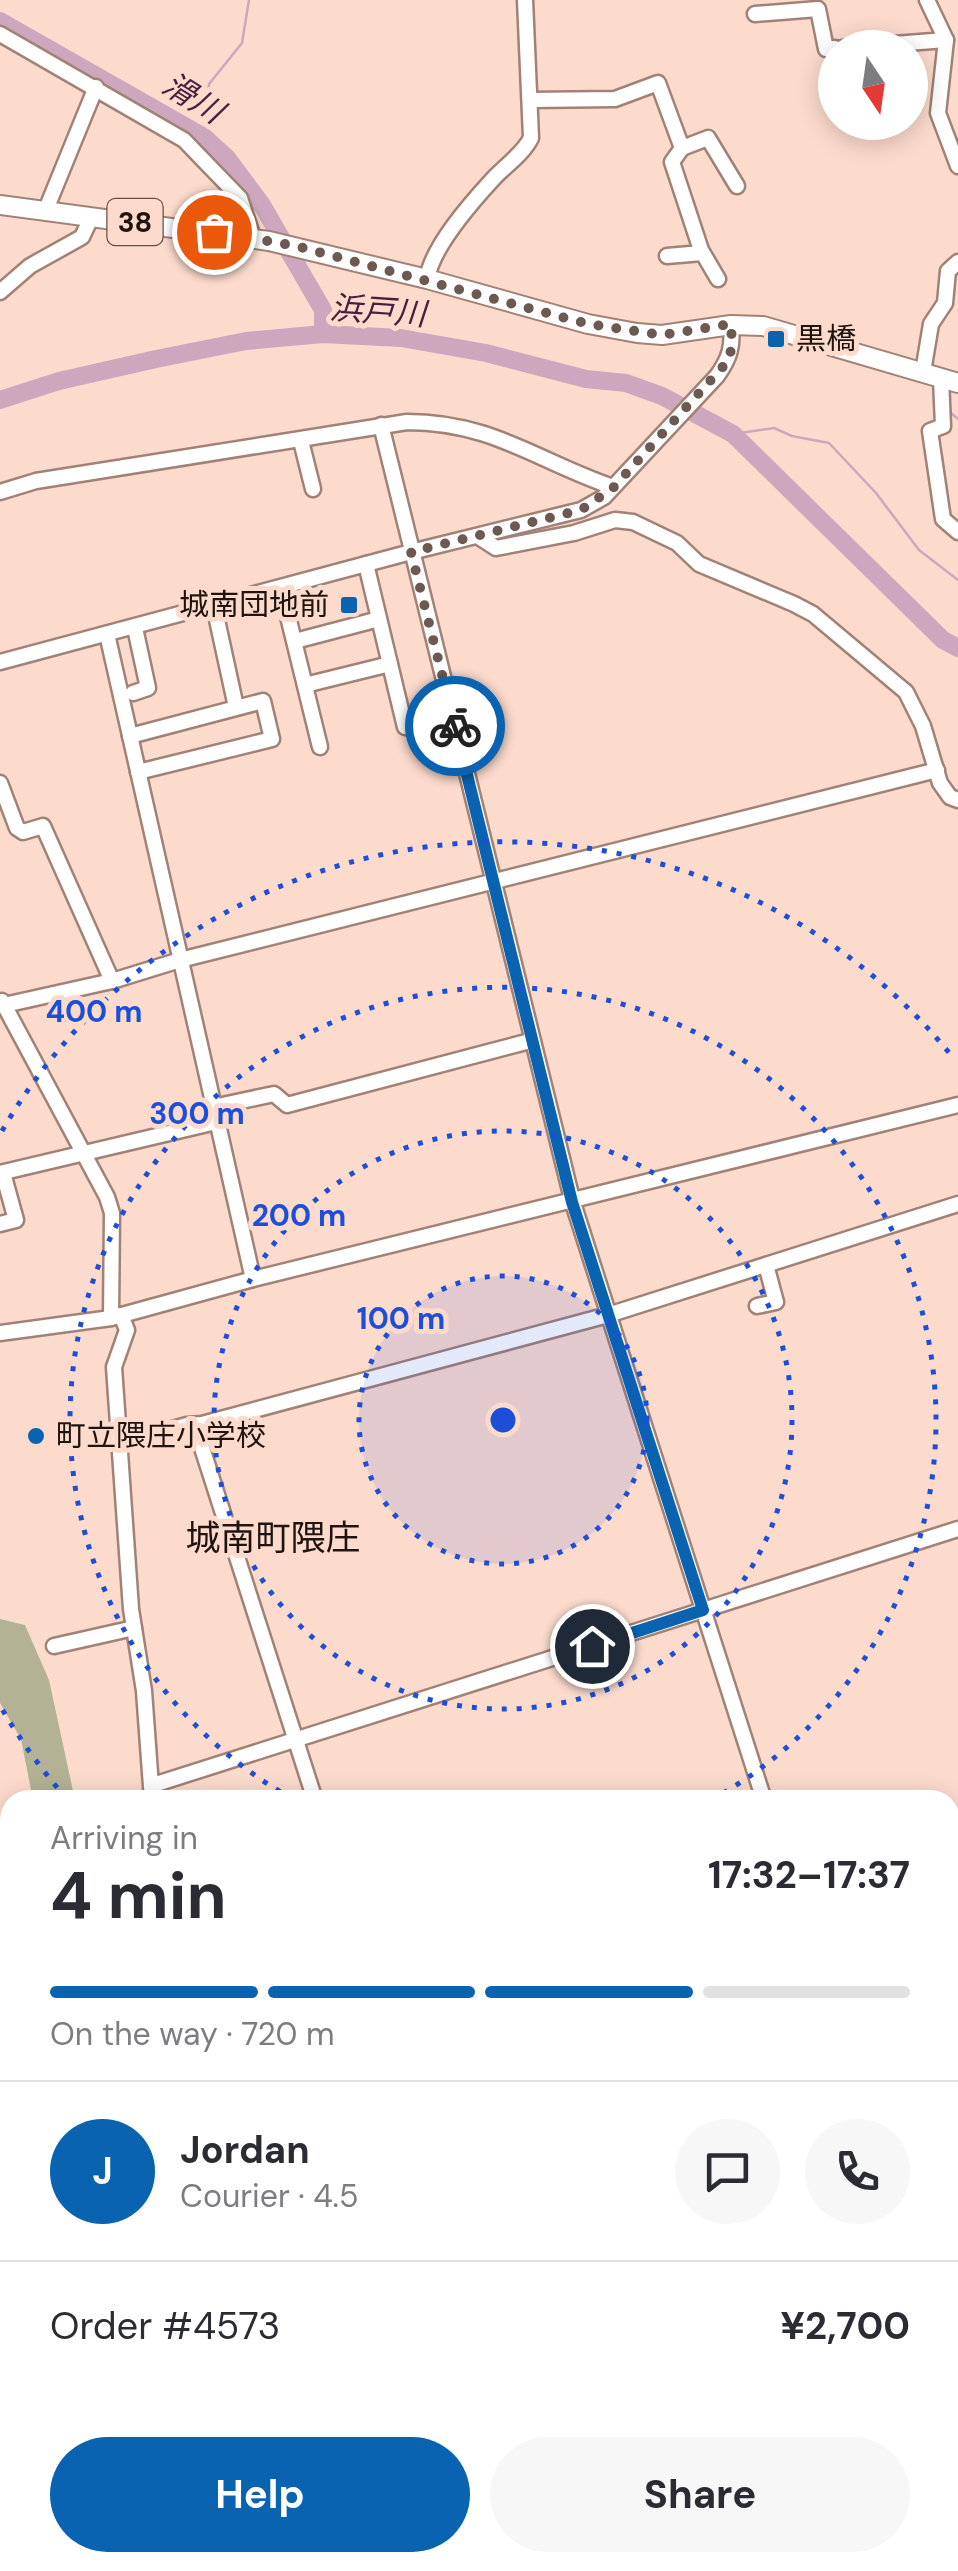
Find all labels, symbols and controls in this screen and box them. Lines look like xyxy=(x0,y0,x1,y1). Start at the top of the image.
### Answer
north arrow xyxy=(818,30,928,140)
map controls xyxy=(818,30,928,140)
water label: 滑川 xyxy=(155,63,234,134)
pin xyxy=(172,190,257,275)
road number: 38 xyxy=(108,199,162,245)
icon: bag xyxy=(187,205,242,260)
water label: 浜戸川 xyxy=(329,287,430,336)
place label: 黒橋 xyxy=(796,319,856,358)
marker: 黒橋 xyxy=(765,328,787,350)
place label: 城南団地前 xyxy=(179,585,329,624)
marker: 城南団地前 xyxy=(338,594,360,616)
courier xyxy=(405,676,505,776)
icon: bike xyxy=(428,699,483,754)
text: 400 m xyxy=(45,992,143,1031)
text: 300 m xyxy=(149,1094,245,1133)
text: 200 m xyxy=(252,1196,346,1235)
text: 100 m xyxy=(357,1299,445,1338)
centre of rings xyxy=(485,1402,521,1438)
place label: 町立隈庄小学校 xyxy=(56,1416,266,1455)
marker: 町立隈庄小学校 xyxy=(25,1425,47,1447)
district label: 城南町隈庄 xyxy=(185,1515,361,1561)
pin xyxy=(550,1604,635,1689)
icon: home xyxy=(565,1619,620,1674)
text: Arriving in xyxy=(50,1817,198,1859)
text: 17:32–17:37 xyxy=(708,1850,910,1900)
text: 4 min xyxy=(50,1854,227,1938)
text: On the way · 720 m xyxy=(50,2013,334,2055)
button: chat xyxy=(675,2119,780,2224)
button: phone xyxy=(805,2119,910,2224)
text: Jordan xyxy=(180,2125,310,2175)
text: J xyxy=(92,2146,113,2196)
text: Courier · 4.5 xyxy=(180,2175,358,2217)
text: Order #4573 xyxy=(50,2301,280,2351)
text: ¥2,700 xyxy=(780,2301,910,2351)
button: Help xyxy=(50,2437,470,2552)
button: Share xyxy=(490,2437,910,2552)

